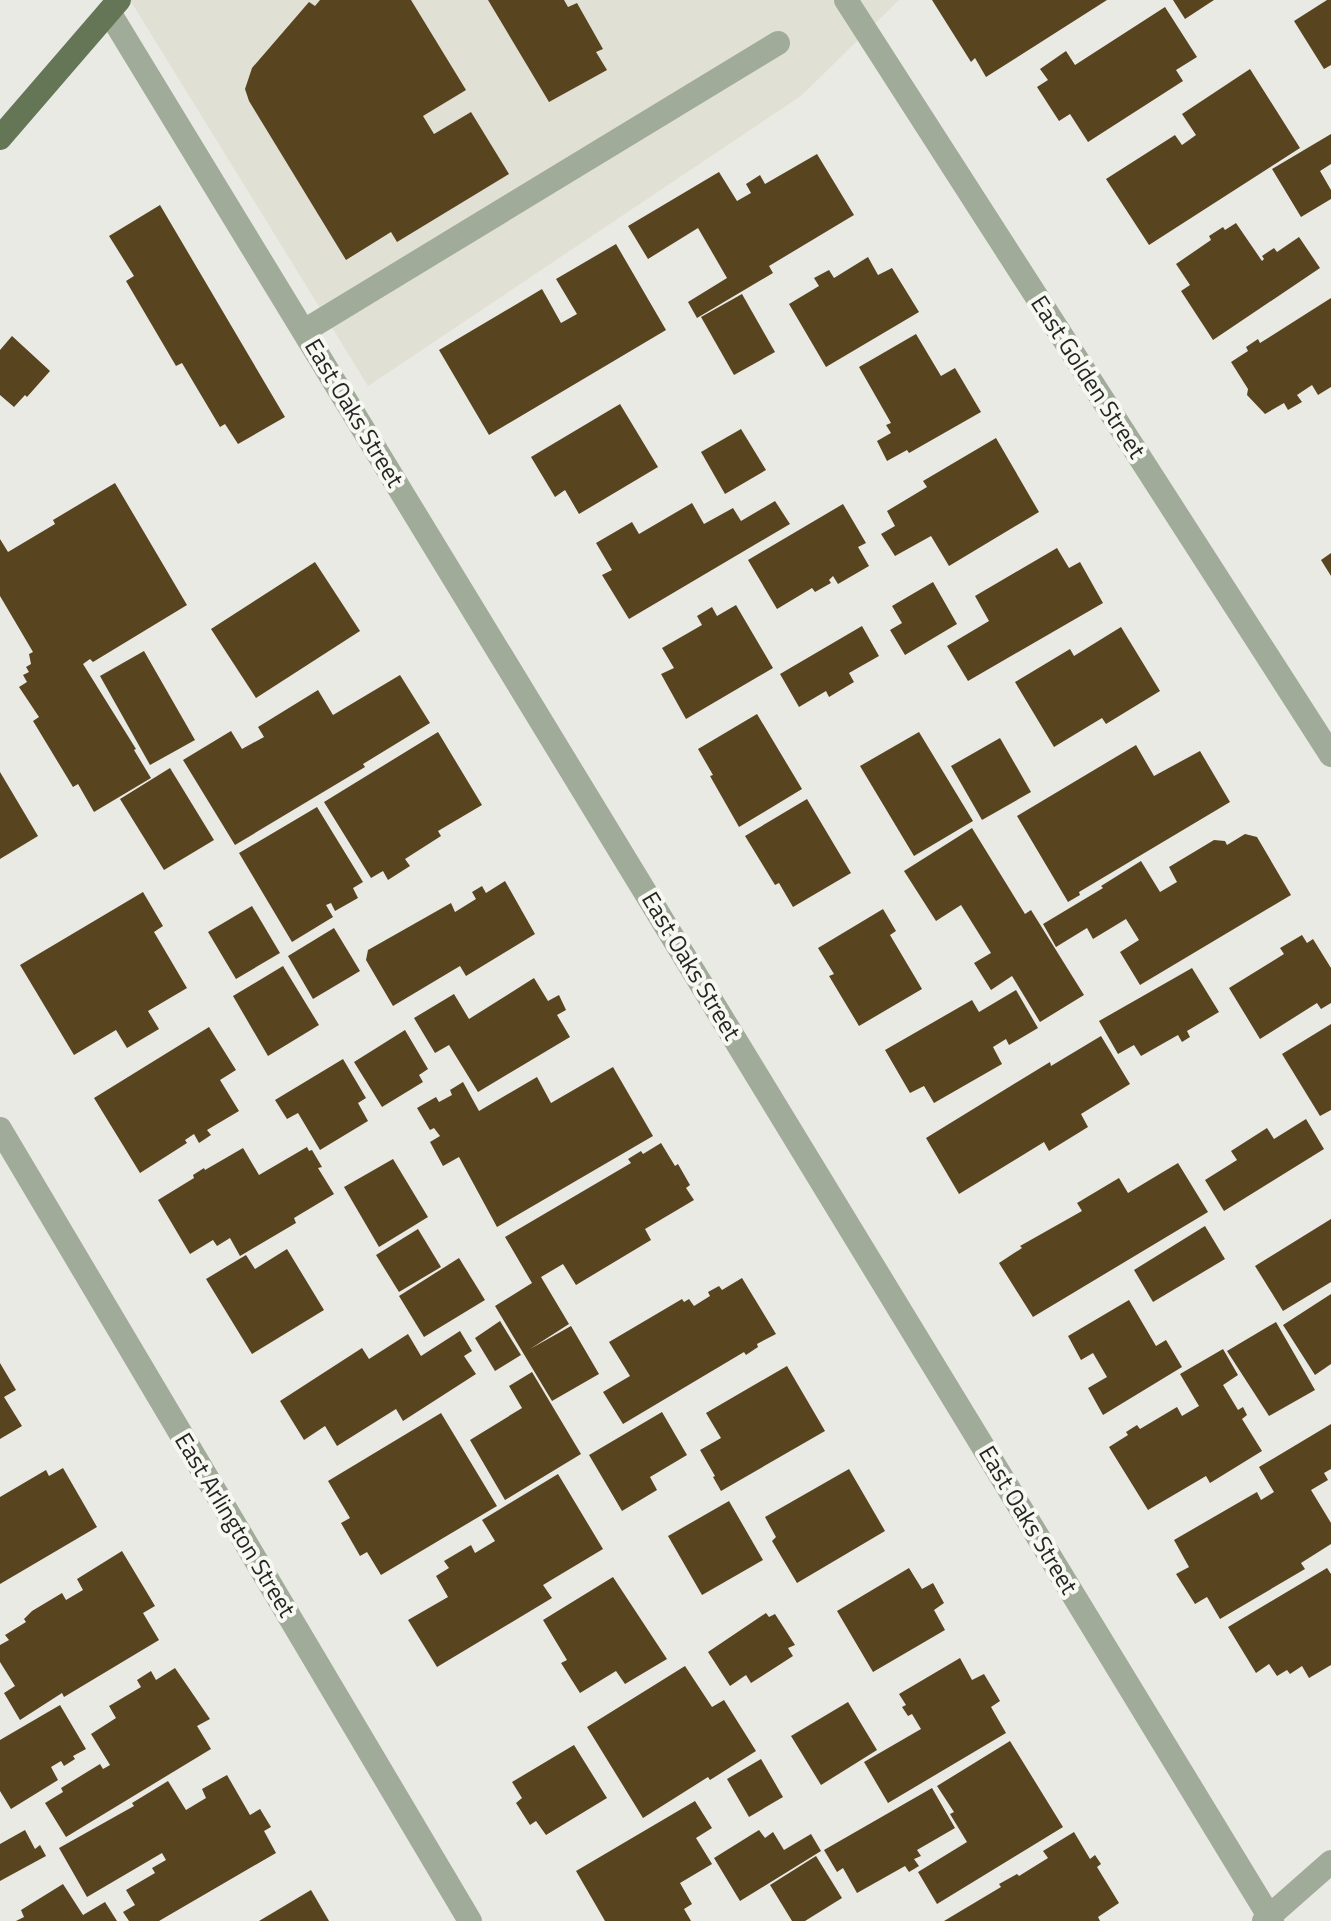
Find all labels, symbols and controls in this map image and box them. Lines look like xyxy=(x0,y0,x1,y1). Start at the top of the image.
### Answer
street label: East Golden Street xyxy=(1023,288,1155,466)
street label: East Oaks Street xyxy=(296,331,414,494)
street label: East Oaks Street xyxy=(633,884,751,1047)
street label: East Arlington Street xyxy=(166,1425,306,1624)
street label: East Oaks Street xyxy=(970,1438,1088,1601)

